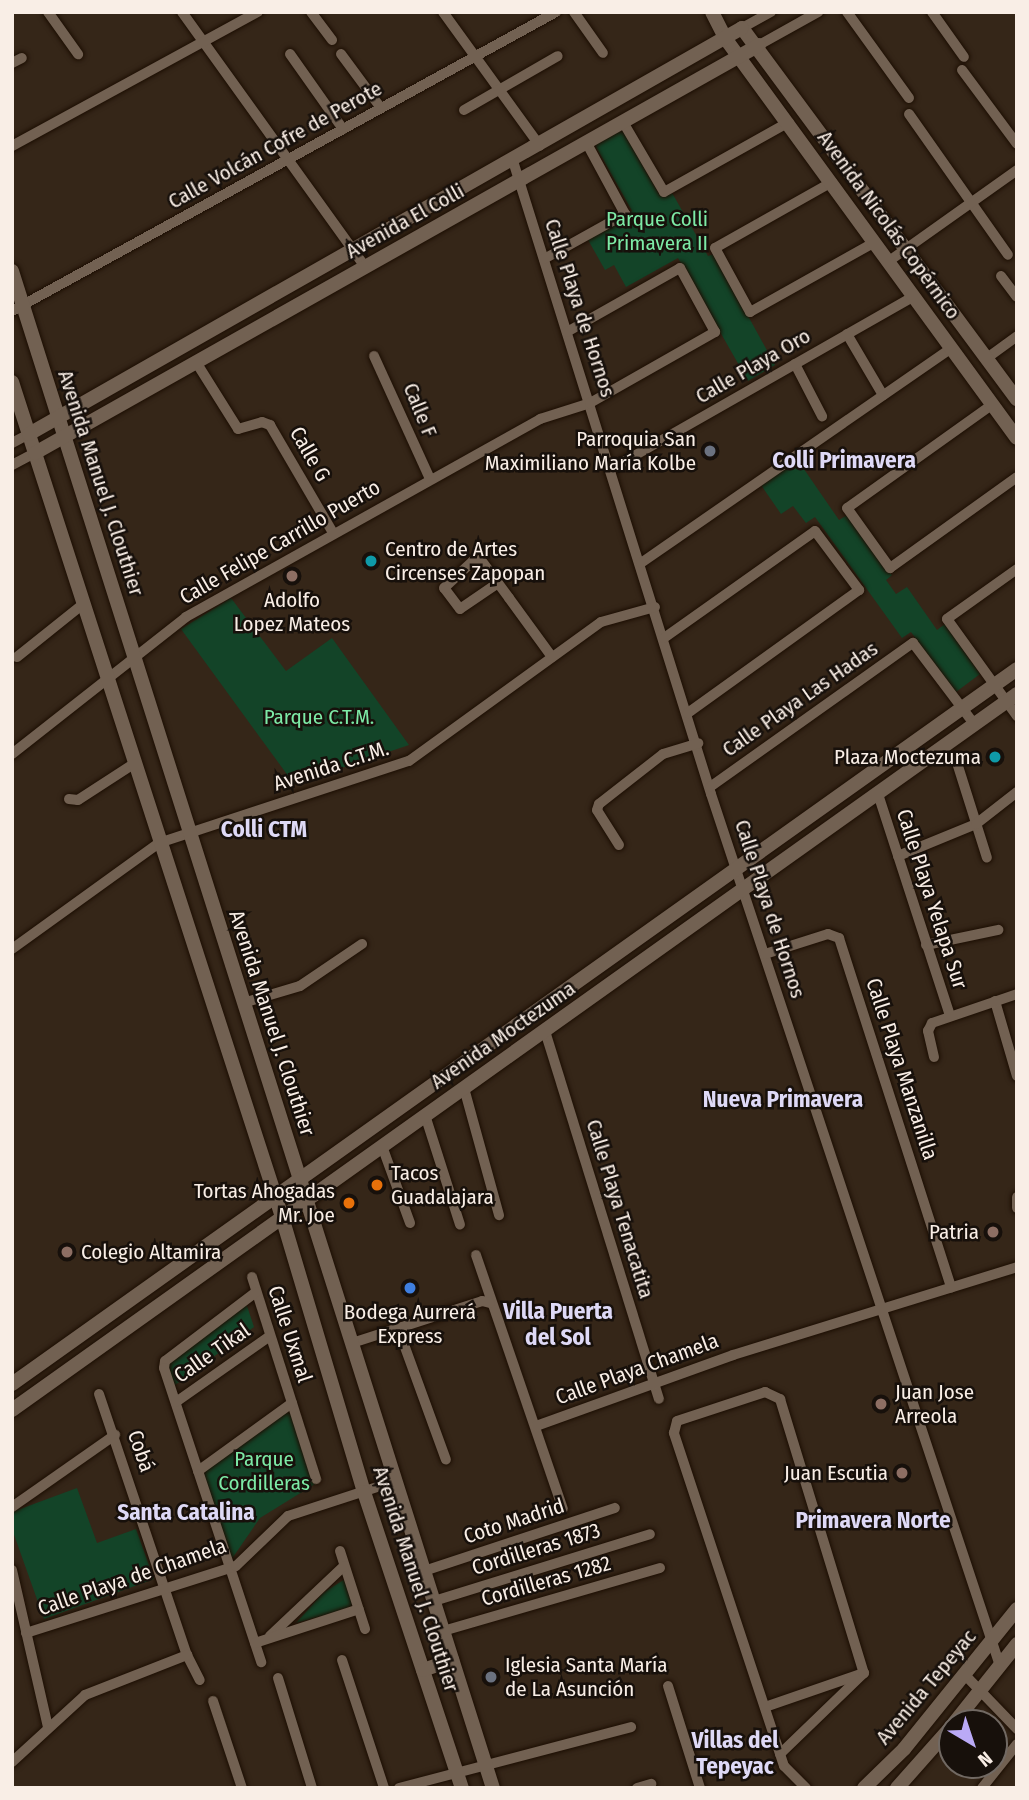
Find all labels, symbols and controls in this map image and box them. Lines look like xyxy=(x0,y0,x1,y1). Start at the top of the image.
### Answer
street label: Calle Volcán Cofre de Perote xyxy=(164,76,386,214)
street label: Avenida Nicolás Copérnico xyxy=(812,126,966,324)
street label: Avenida El Colli xyxy=(341,178,469,264)
park label: Parque Colli Primavera II xyxy=(606,206,708,256)
street label: Calle Playa de Hornos xyxy=(539,216,621,400)
street label: Calle Playa Oro xyxy=(691,323,815,409)
street label: Avenida Manuel J. Clouthier xyxy=(53,367,149,599)
street label: Calle F xyxy=(398,379,442,441)
street label: Calle G xyxy=(284,422,336,486)
place label: Parroquia San Maximiliano María Kolbe xyxy=(485,426,696,476)
marker: Parroquia San Maximiliano María Kolbe xyxy=(702,443,718,459)
district label: Colli Primavera xyxy=(772,446,916,474)
street label: Calle Felipe Carrillo Puerto xyxy=(175,474,385,610)
place label: Centro de Artes Circenses Zapopan xyxy=(385,536,545,586)
marker: Centro de Artes Circenses Zapopan xyxy=(363,553,379,569)
marker: Adolfo Lopez Mateos xyxy=(284,568,300,584)
place label: Adolfo Lopez Mateos xyxy=(234,587,350,637)
street label: Calle Playa Las Hadas xyxy=(717,636,883,762)
park label: Parque C.T.M. xyxy=(264,704,374,730)
street label: Avenida C.T.M. xyxy=(270,736,392,796)
place label: Plaza Moctezuma xyxy=(834,744,981,770)
marker: Plaza Moctezuma xyxy=(987,749,1003,765)
street label: Calle Playa Yelapa Sur xyxy=(891,806,973,992)
district label: Colli CTM xyxy=(221,815,307,843)
street label: Calle Playa de Hornos xyxy=(729,817,811,1001)
street label: Avenida Manuel J. Clouthier xyxy=(224,907,320,1139)
street label: Calle Playa Manzanilla xyxy=(861,975,943,1163)
street label: Avenida Moctezuma xyxy=(426,976,580,1094)
district label: Nueva Primavera xyxy=(703,1085,863,1113)
street label: Calle Playa Tenacatita xyxy=(581,1116,659,1302)
place label: Tacos Guadalajara xyxy=(391,1160,494,1210)
marker: Tacos Guadalajara xyxy=(369,1177,385,1193)
place label: Tortas Ahogadas Mr. Joe xyxy=(194,1178,335,1228)
marker: Tortas Ahogadas Mr. Joe xyxy=(341,1195,357,1211)
place label: Patria xyxy=(929,1219,979,1245)
marker: Patria xyxy=(985,1224,1001,1240)
place label: Colegio Altamira xyxy=(81,1239,221,1265)
marker: Colegio Altamira xyxy=(59,1244,75,1260)
marker: Bodega Aurrerá Express xyxy=(402,1280,418,1296)
street label: Calle Uxmal xyxy=(263,1282,317,1386)
district label: Villa Puerta del Sol xyxy=(503,1297,613,1351)
place label: Bodega Aurrerá Express xyxy=(344,1299,476,1349)
street label: Calle Tikal xyxy=(169,1318,255,1388)
street label: Calle Playa Chamela xyxy=(552,1328,722,1410)
place label: Juan Jose Arreola xyxy=(895,1379,974,1429)
marker: Juan Jose Arreola xyxy=(873,1396,889,1412)
street label: Cobá xyxy=(122,1427,160,1475)
park label: Parque Cordilleras xyxy=(218,1446,310,1496)
place label: Juan Escutia xyxy=(784,1460,888,1486)
street label: Avenida Manuel J. Clouthier xyxy=(368,1463,464,1695)
marker: Juan Escutia xyxy=(894,1465,910,1481)
street label: Coto Madrid xyxy=(461,1493,567,1549)
district label: Santa Catalina xyxy=(117,1498,255,1526)
district label: Primavera Norte xyxy=(795,1506,951,1534)
street label: Cordilleras 1873 xyxy=(469,1518,603,1580)
street label: Calle Playa de Chamela xyxy=(34,1533,230,1621)
street label: Cordilleras 1282 xyxy=(478,1550,614,1612)
street label: Avenida Tepeyac xyxy=(871,1624,981,1750)
place label: Iglesia Santa María de La Asunción xyxy=(505,1652,668,1702)
marker: Iglesia Santa María de La Asunción xyxy=(483,1669,499,1685)
north arrow xyxy=(938,1709,1008,1779)
district label: Villas del Tepeyac xyxy=(691,1726,779,1780)
text: N xyxy=(974,1747,997,1772)

